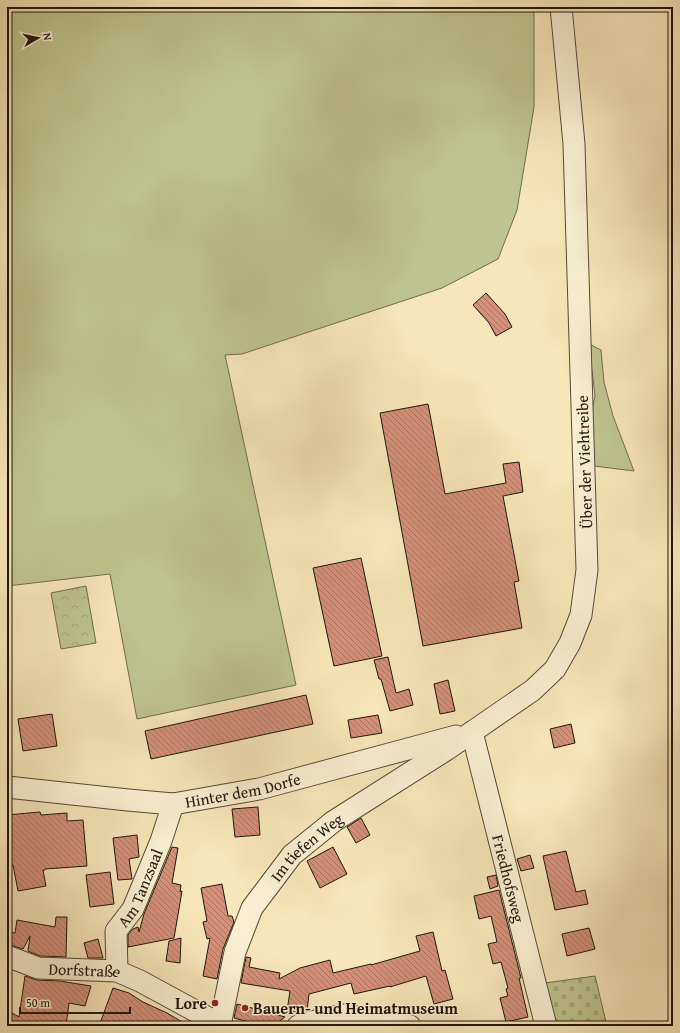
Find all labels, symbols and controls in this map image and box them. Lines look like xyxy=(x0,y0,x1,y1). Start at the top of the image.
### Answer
north arrow xyxy=(18,18,58,58)
text: N xyxy=(39,32,56,42)
street label: Über der Viehtreibe xyxy=(570,395,598,529)
street label: Hinter dem Dorfe xyxy=(183,766,303,814)
street label: Im tiefen Weg xyxy=(264,806,347,887)
street label: Friedhofsweg xyxy=(486,832,532,925)
street label: Am Tanzsaal xyxy=(111,845,169,932)
street label: Dorfstraße xyxy=(48,956,125,984)
scale bar xyxy=(20,989,130,1015)
place label: Lore xyxy=(175,991,207,1015)
text: 50 m xyxy=(26,994,50,1011)
place label: Bauern- und Heimatmuseum xyxy=(253,996,458,1020)
marker: Lore xyxy=(210,998,220,1008)
marker: Bauern- und Heimatmuseum xyxy=(240,1003,250,1013)

